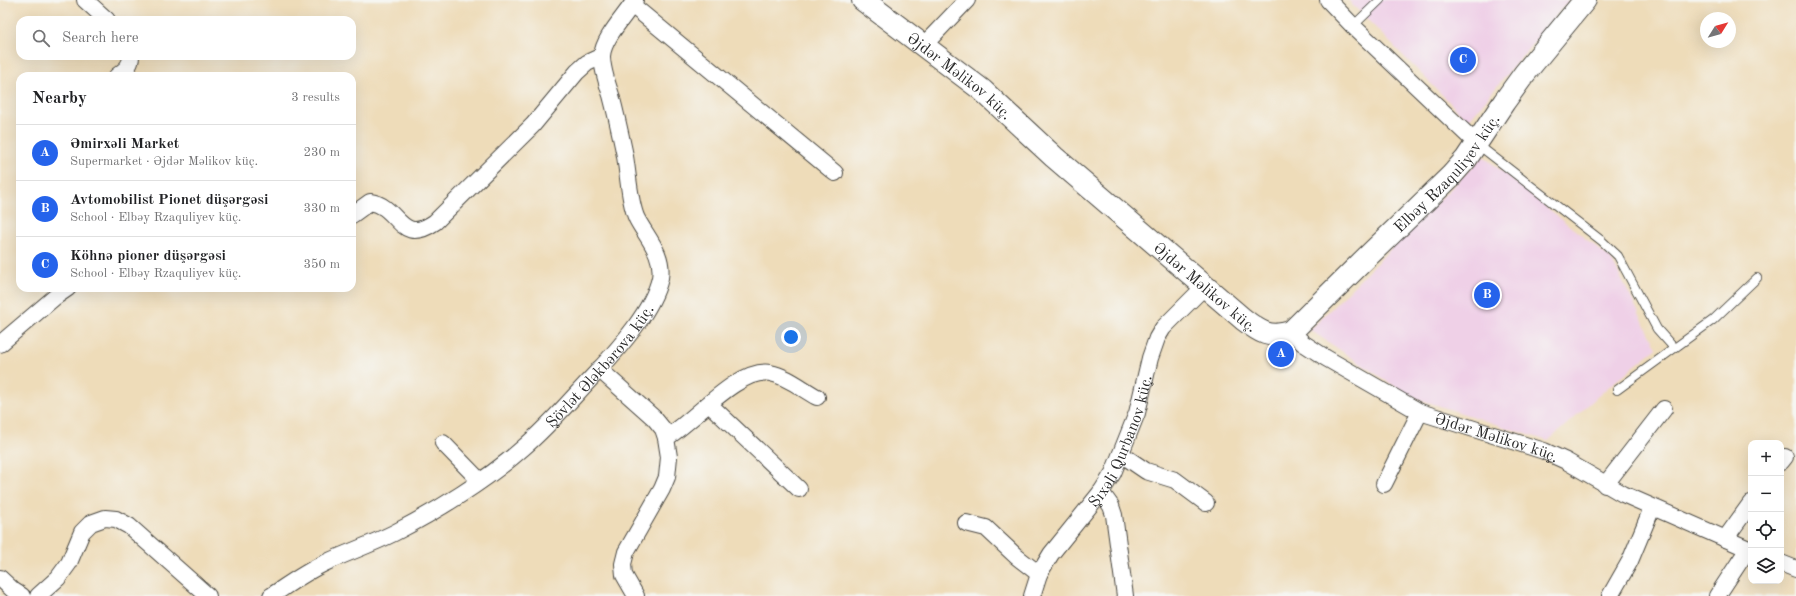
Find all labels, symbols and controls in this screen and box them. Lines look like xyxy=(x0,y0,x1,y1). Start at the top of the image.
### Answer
north arrow xyxy=(1700,12,1736,48)
search box xyxy=(16,16,356,60)
icon: search xyxy=(30,27,52,49)
text: Search here xyxy=(62,31,139,46)
street label: Əjdər Məlikov küç. xyxy=(904,31,1014,123)
pin: C xyxy=(1450,45,1476,75)
text: Nearby xyxy=(32,90,87,107)
text: 3 results xyxy=(291,91,340,104)
street label: Elbəy Rzaquliyev küç. xyxy=(1392,112,1504,236)
text: Əmirxəli Market xyxy=(70,137,179,152)
text: A xyxy=(40,146,50,159)
text: 230 m xyxy=(303,146,340,159)
text: Supermarket · Əjdər Məlikov küç. xyxy=(70,155,258,168)
text: Avtomobilist Pionet düşərgəsi xyxy=(70,193,268,208)
text: B xyxy=(40,202,50,215)
text: 330 m xyxy=(303,202,340,215)
text: School · Elbəy Rzaquliyev küç. xyxy=(70,211,242,224)
street label: Əjdər Məlikov küç. xyxy=(1150,240,1259,336)
text: Köhnə pioner düşərgəsi xyxy=(70,249,226,264)
text: C xyxy=(41,258,49,271)
text: 350 m xyxy=(303,258,340,271)
text: School · Elbəy Rzaquliyev küç. xyxy=(70,267,242,280)
pin: B xyxy=(1474,280,1500,310)
street label: Şövlət Ələkbərova küç. xyxy=(544,302,658,431)
your location xyxy=(781,327,801,347)
pin: A xyxy=(1268,339,1294,369)
street label: Şıxəli Qurbanov küç. xyxy=(1086,374,1156,511)
street label: Əjdər Məlikov küç. xyxy=(1433,411,1560,466)
map controls xyxy=(1748,440,1784,584)
button: + xyxy=(1748,440,1784,476)
button: − xyxy=(1748,476,1784,512)
button: locate xyxy=(1748,512,1784,548)
button: layers xyxy=(1748,548,1784,584)

